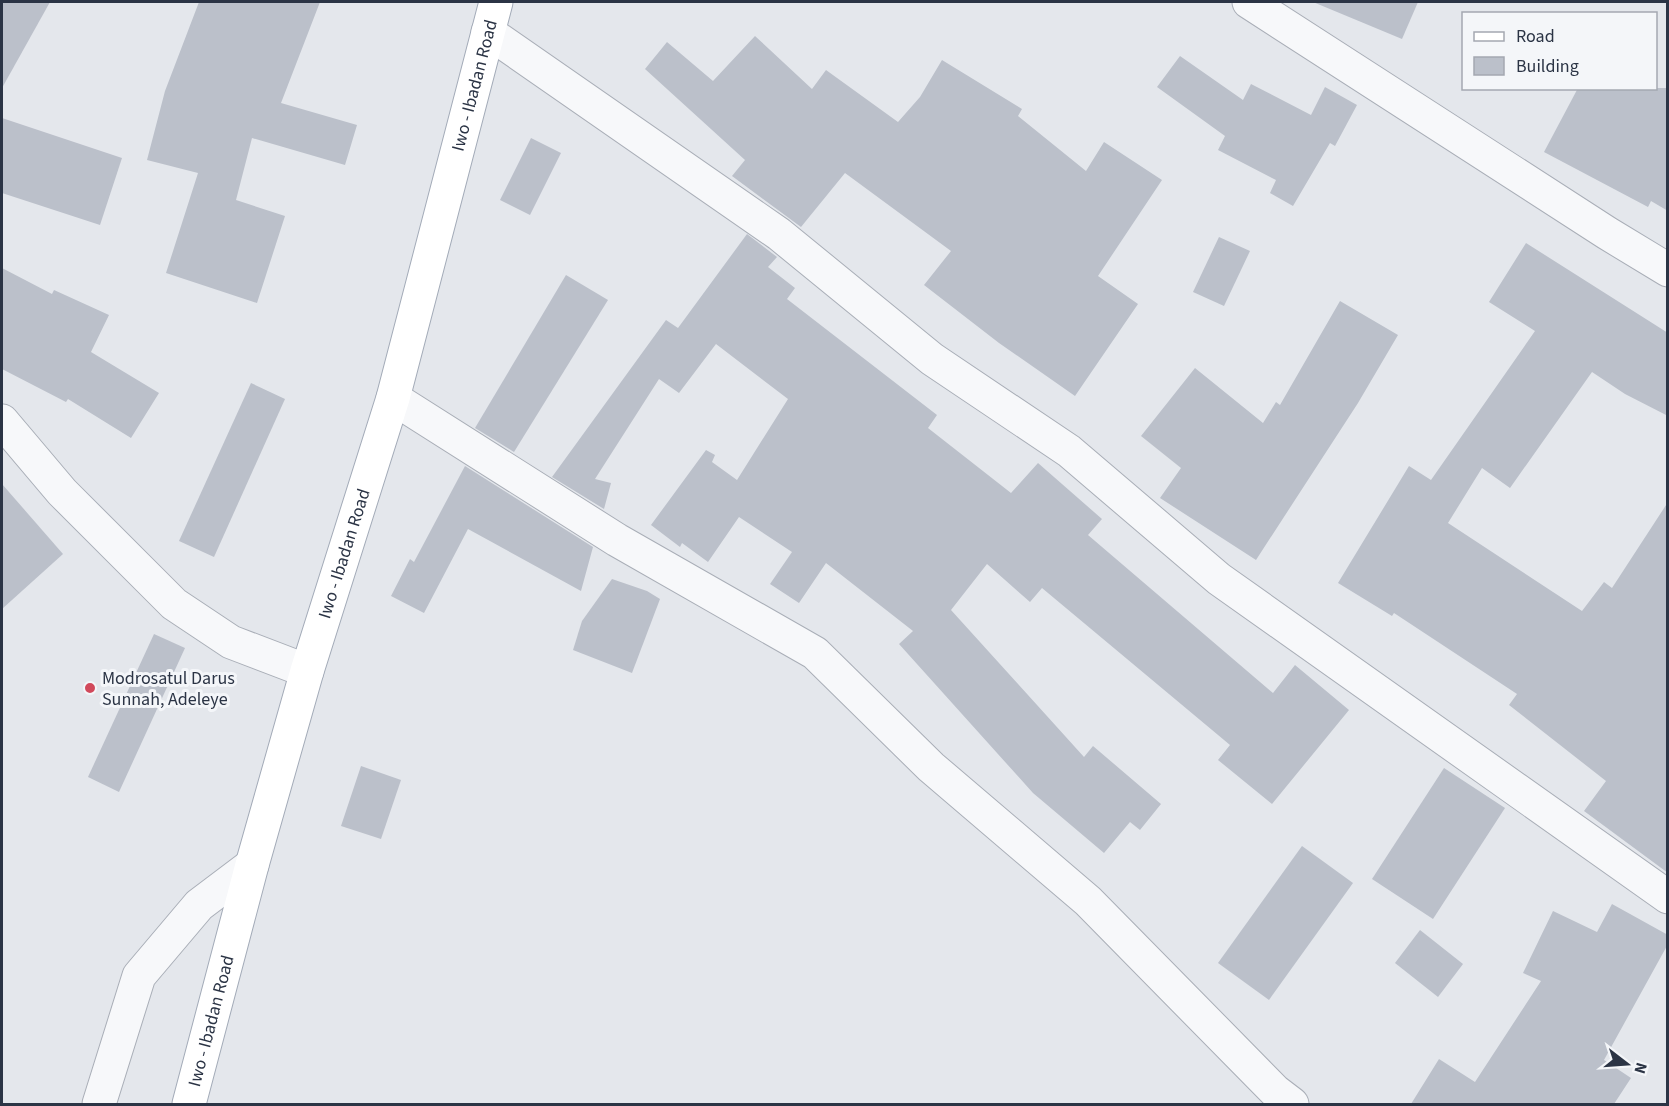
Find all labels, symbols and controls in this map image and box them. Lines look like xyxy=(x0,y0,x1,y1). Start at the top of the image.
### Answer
legend xyxy=(1462,12,1657,90)
street label: Iwo - Ibadan Road xyxy=(445,17,503,154)
text: Road xyxy=(1516,24,1555,49)
text: Building xyxy=(1516,54,1579,79)
street label: Iwo - Ibadan Road xyxy=(312,485,376,622)
place label: Modrosatul Darus Sunnah, Adeleye xyxy=(102,666,235,712)
marker: Modrosatul Darus Sunnah, Adeleye xyxy=(83,681,97,695)
street label: Iwo - Ibadan Road xyxy=(182,952,240,1089)
north arrow xyxy=(1597,1034,1657,1094)
text: N xyxy=(1628,1060,1652,1076)

